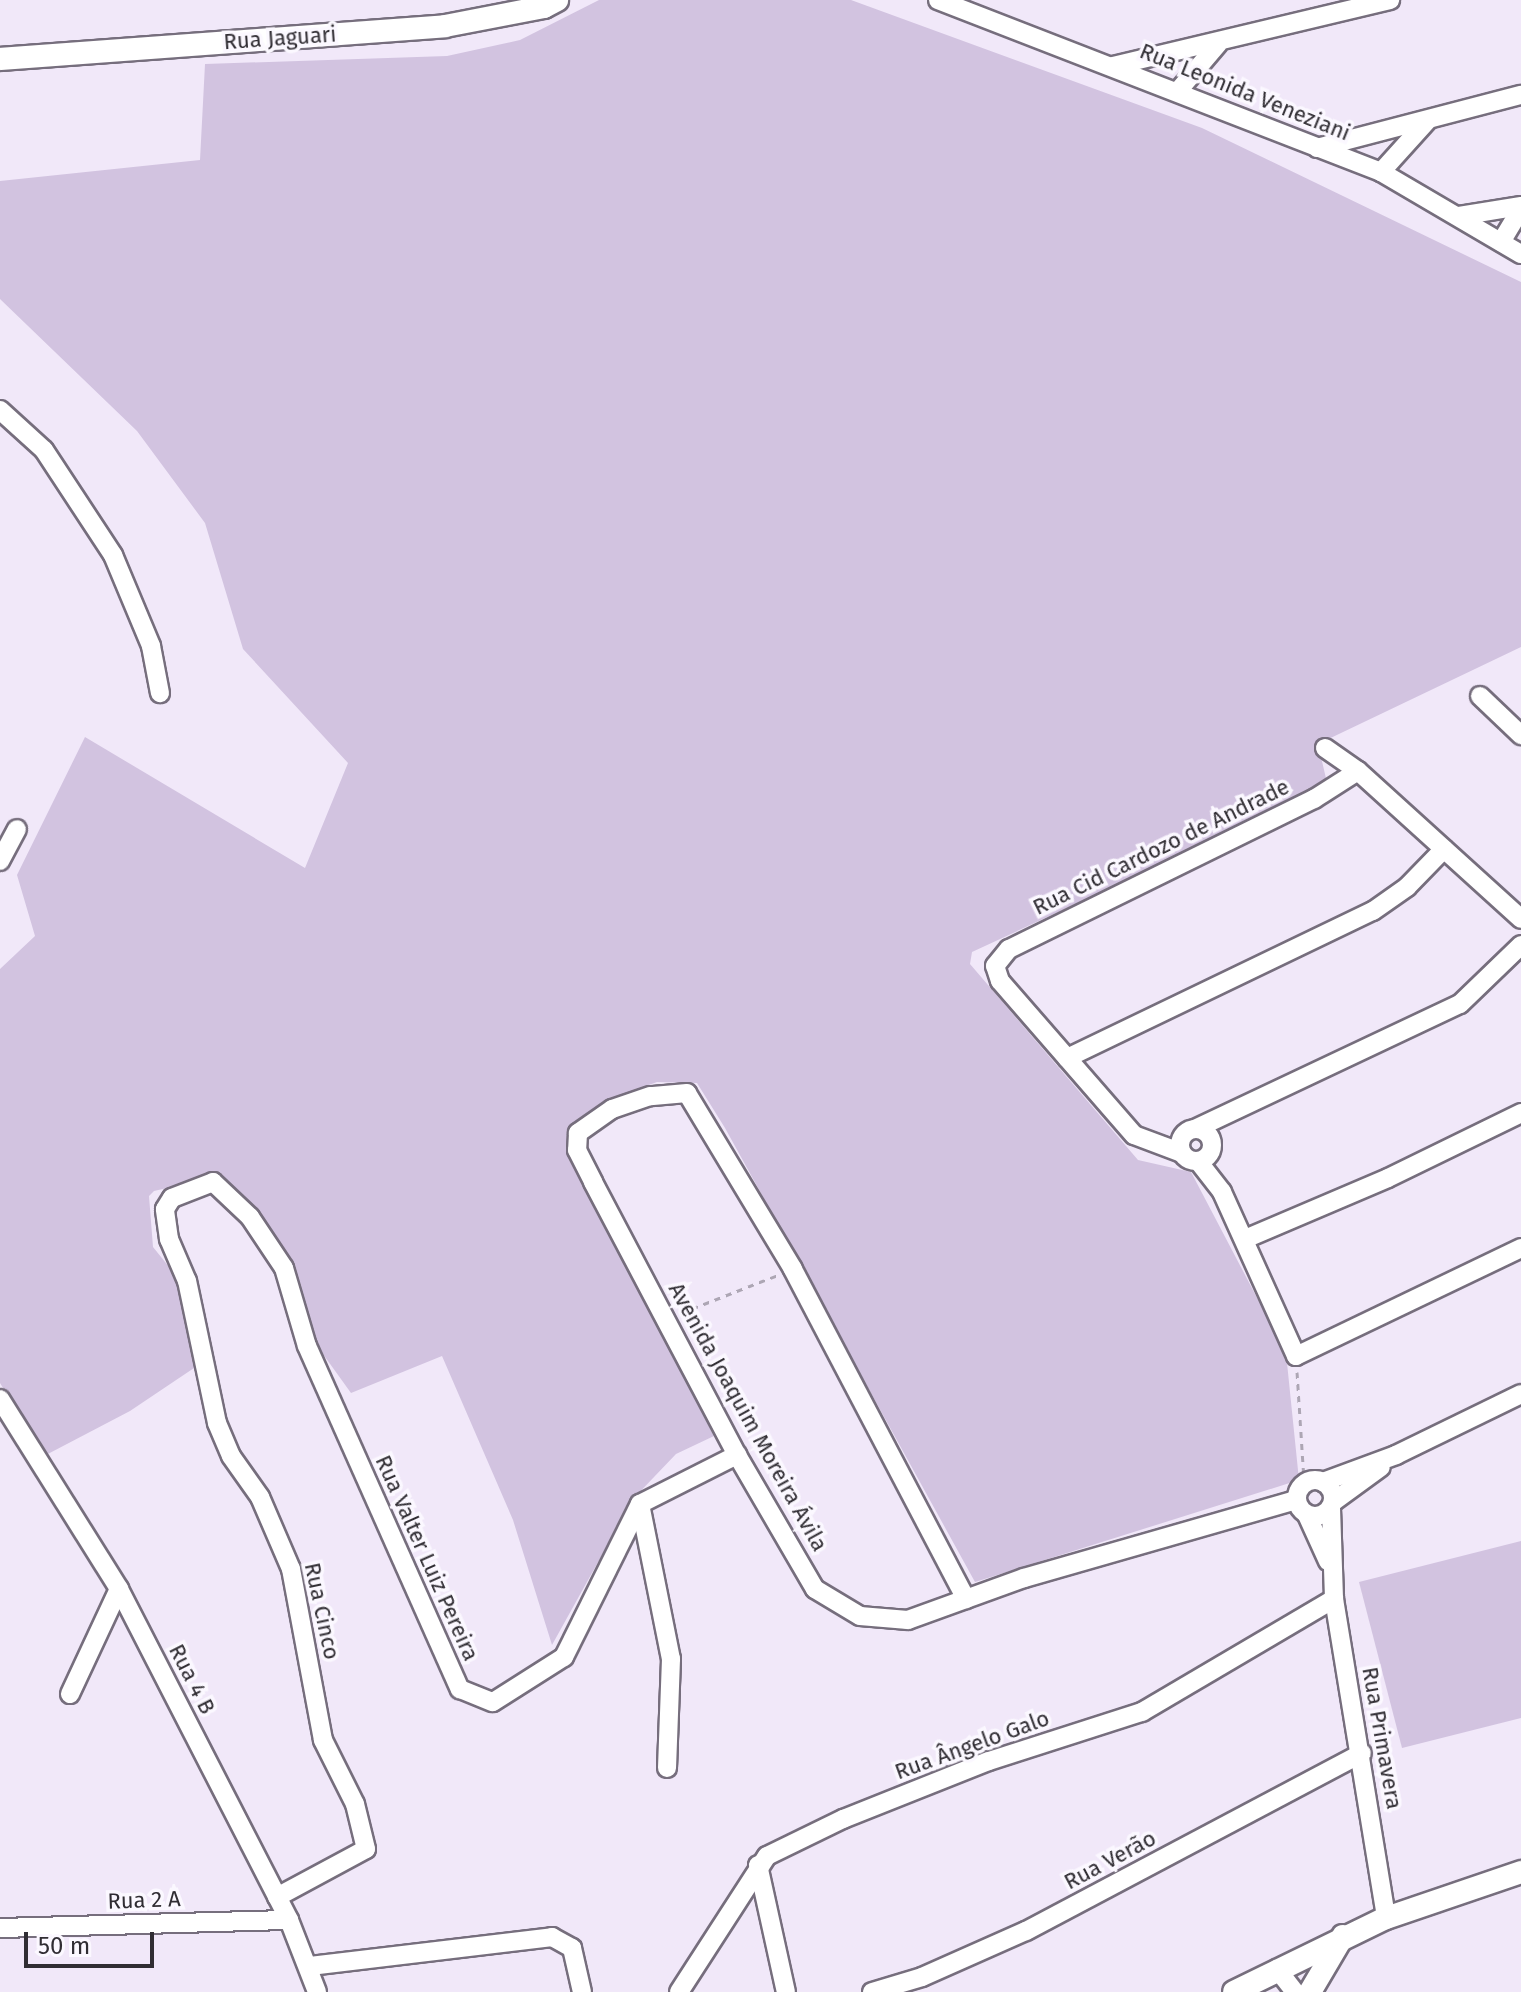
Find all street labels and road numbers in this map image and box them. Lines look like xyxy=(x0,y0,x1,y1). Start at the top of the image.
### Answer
street label: Rua Jaguari xyxy=(223,21,337,55)
street label: Rua Leonida Veneziani xyxy=(1136,38,1354,146)
street label: Rua Cid Cardozo de Andrade xyxy=(1029,773,1293,921)
street label: Avenida Joaquim Moreira Ávila xyxy=(663,1278,833,1556)
street label: Rua Valter Luiz Pereira xyxy=(370,1451,484,1665)
street label: Rua Cinco xyxy=(299,1560,345,1662)
street label: Rua 4 B xyxy=(163,1640,221,1718)
street label: Rua Primavera xyxy=(1357,1665,1407,1811)
street label: Rua Ângelo Galo xyxy=(891,1705,1053,1785)
street label: Rua Verão xyxy=(1060,1825,1160,1895)
street label: Rua 2 A xyxy=(107,1886,181,1914)

